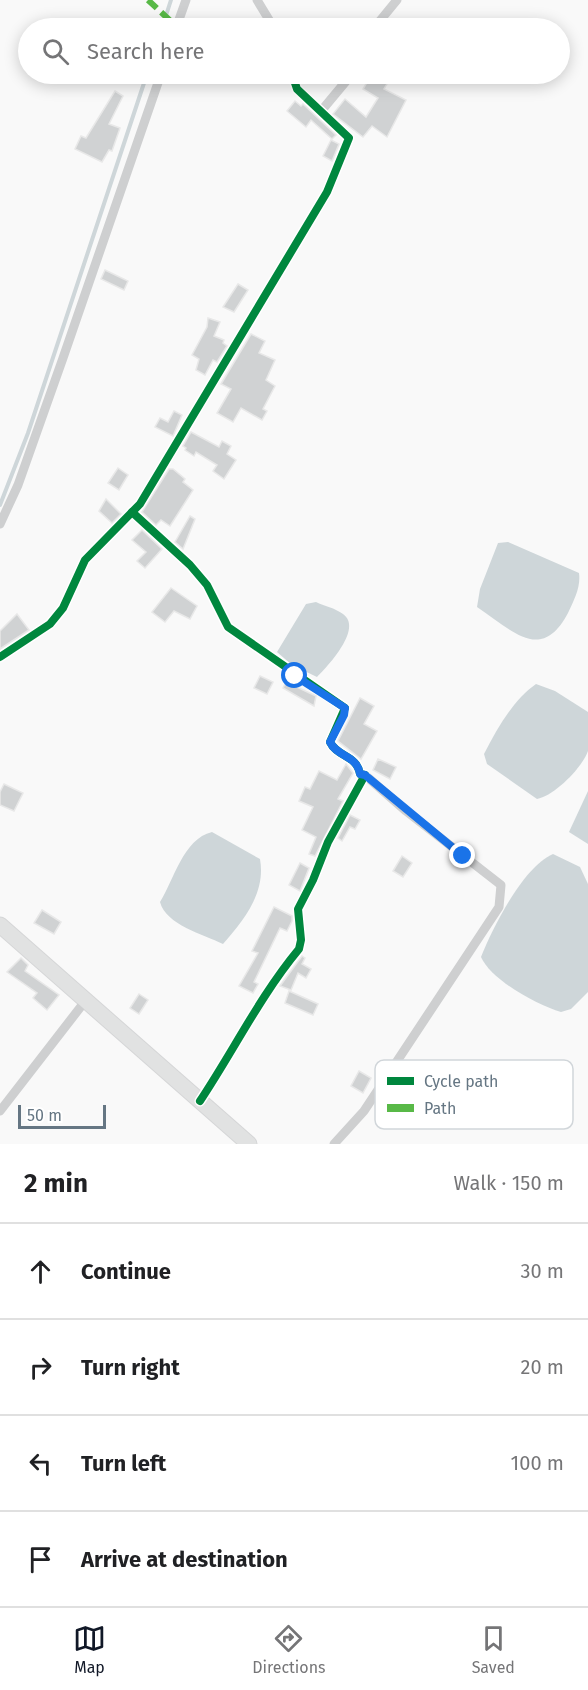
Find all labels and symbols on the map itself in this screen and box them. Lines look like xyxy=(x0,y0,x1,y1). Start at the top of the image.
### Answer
route start xyxy=(281,662,307,688)
route end xyxy=(449,842,475,868)
legend xyxy=(375,1060,573,1129)
text: Cycle path xyxy=(424,1072,498,1091)
text: Path xyxy=(424,1099,456,1118)
scale bar xyxy=(18,1102,106,1130)

